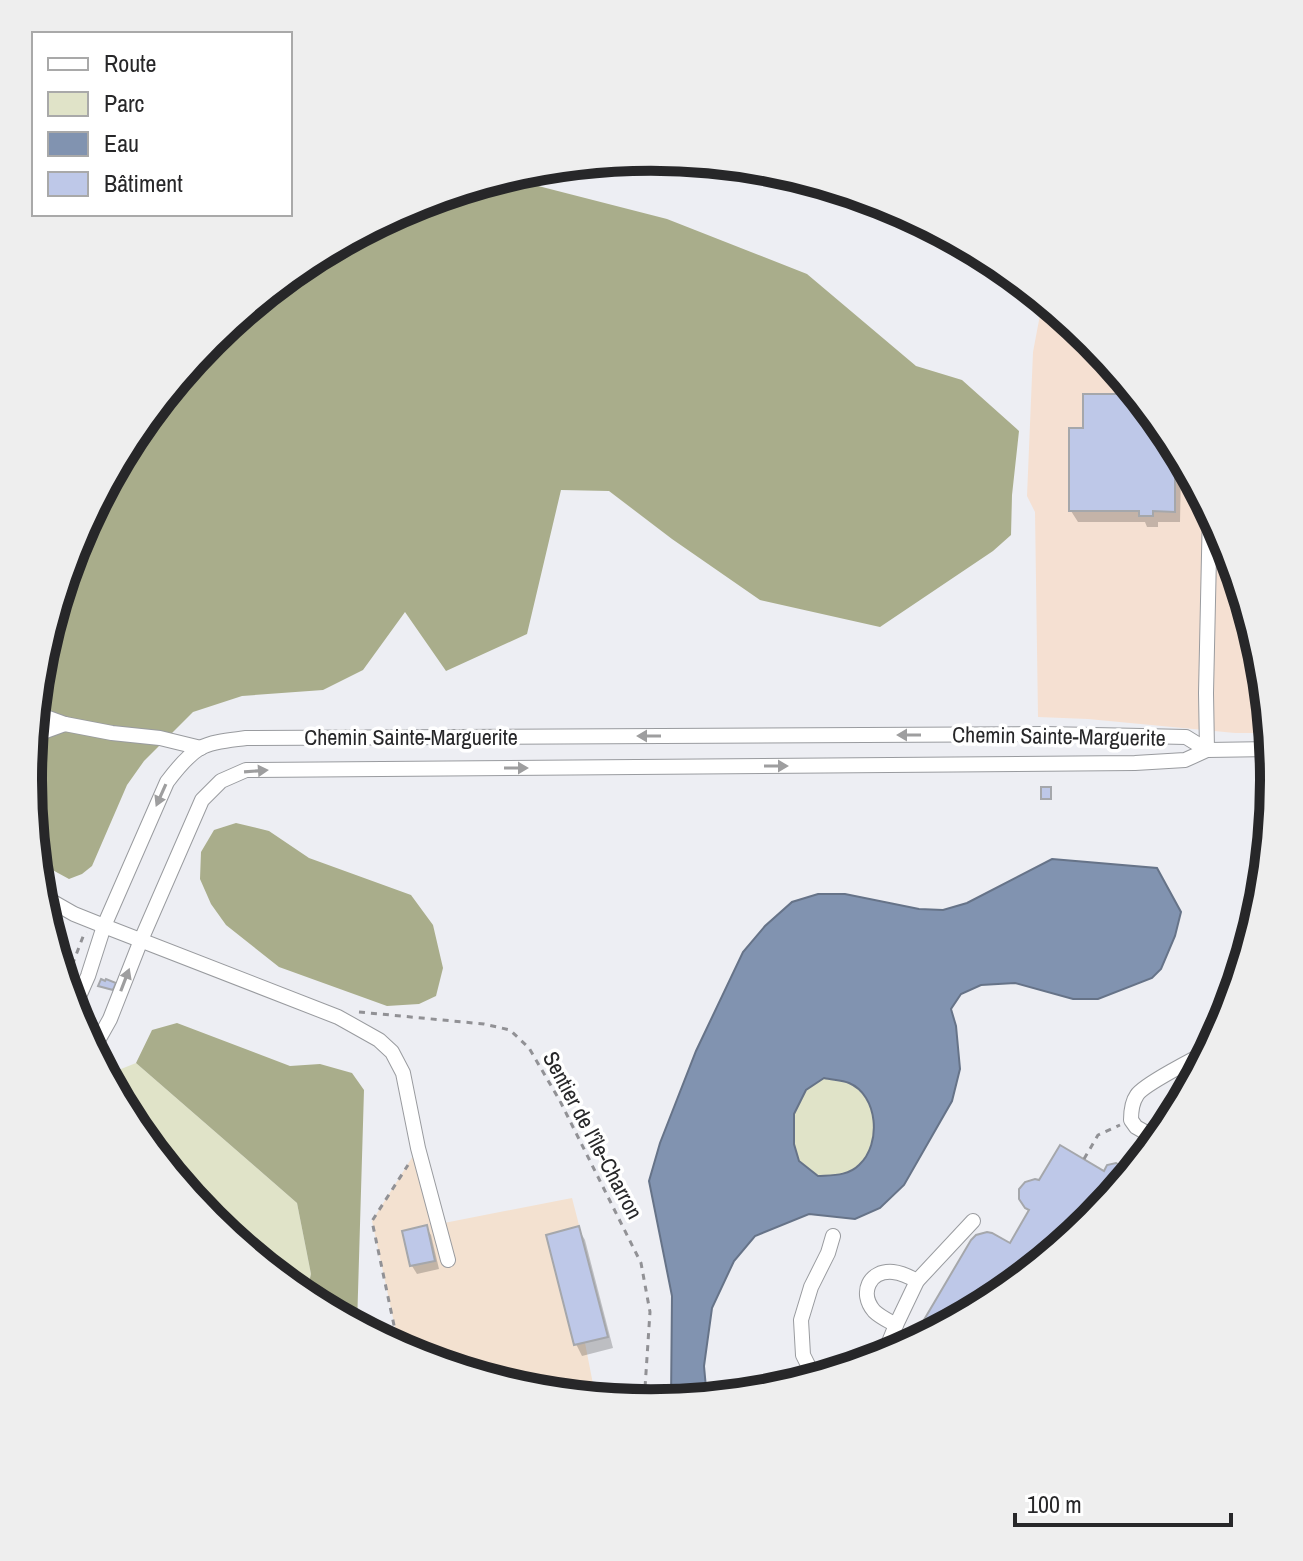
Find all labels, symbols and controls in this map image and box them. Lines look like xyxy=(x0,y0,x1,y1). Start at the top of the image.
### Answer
legend xyxy=(32,32,292,216)
text: Route xyxy=(104,47,157,79)
text: Parc xyxy=(104,87,145,119)
text: Eau xyxy=(104,127,139,159)
text: Bâtiment xyxy=(104,167,183,199)
street label: Chemin Sainte-Marguerite xyxy=(952,719,1166,753)
street label: Chemin Sainte-Marguerite xyxy=(304,722,518,752)
one-way arrow xyxy=(896,729,921,741)
one-way arrow xyxy=(636,730,661,742)
one-way arrow xyxy=(764,760,789,772)
one-way arrow xyxy=(504,762,529,774)
one-way arrow xyxy=(244,764,269,777)
one-way arrow xyxy=(154,783,168,807)
one-way arrow xyxy=(119,968,132,992)
street label: Sentier de l'île-Charron xyxy=(536,1046,650,1224)
scale bar xyxy=(1015,1477,1231,1527)
text: 100 m xyxy=(1027,1488,1082,1520)

